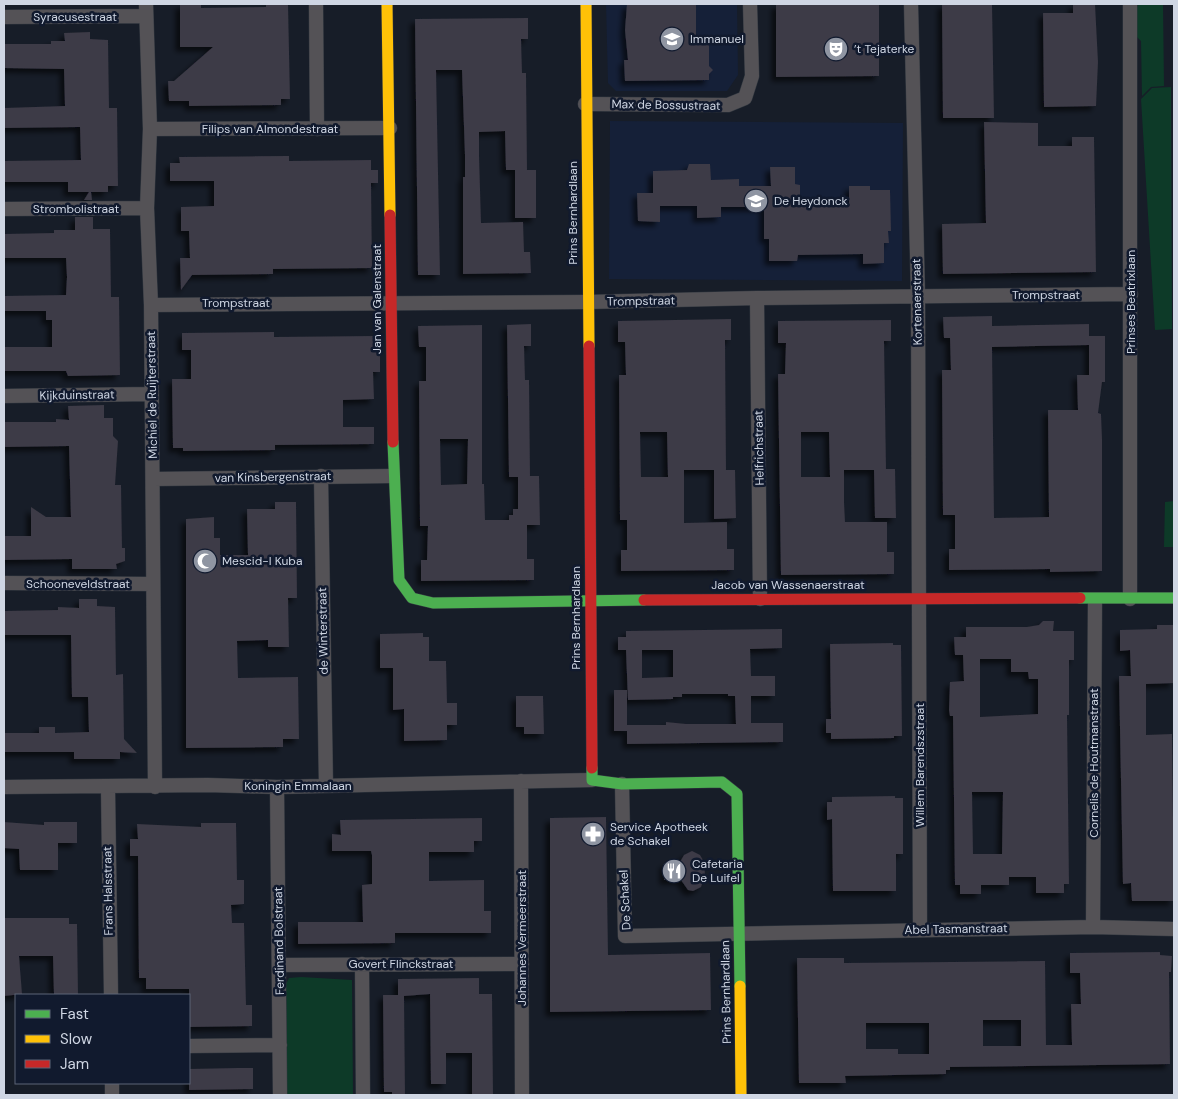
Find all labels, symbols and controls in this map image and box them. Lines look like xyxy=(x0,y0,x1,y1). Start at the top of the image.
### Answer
street label: Syracusestraat xyxy=(33,9,117,25)
school or university icon: Immanuel xyxy=(659,26,685,52)
place label: Immanuel xyxy=(690,31,744,47)
theatre icon: ’t Tejaterke xyxy=(823,36,849,62)
place label: ’t Tejaterke xyxy=(854,41,915,57)
street label: Max de Bossustraat xyxy=(611,96,721,114)
street label: Filips van Almondestraat xyxy=(202,121,338,137)
street label: Prins Bernhardlaan xyxy=(565,161,581,265)
school or university icon: De Heydonck xyxy=(743,188,769,214)
place label: De Heydonck xyxy=(774,193,848,209)
street label: Strombolistraat xyxy=(33,201,119,217)
street label: Jan van Galenstraat xyxy=(369,244,385,354)
street label: Prinses Beatrixlaan xyxy=(1123,250,1139,354)
street label: Kortenaerstraat xyxy=(908,258,926,345)
street label: Trompstraat xyxy=(1012,287,1080,303)
street label: Trompstraat xyxy=(607,292,675,310)
street label: Trompstraat xyxy=(202,295,270,311)
street label: Michiel de Ruijterstraat xyxy=(143,331,161,459)
street label: Kijkduinstraat xyxy=(39,386,115,404)
street label: Helfrichstraat xyxy=(750,410,768,486)
street label: van Kinsbergenstraat xyxy=(215,468,332,486)
mosque icon: Mescid-I Kuba xyxy=(192,548,218,574)
place label: Mescid-I Kuba xyxy=(222,553,302,569)
street label: Prins Bernhardlaan xyxy=(568,566,584,670)
street label: Schooneveldstraat xyxy=(26,576,130,592)
street label: Jacob van Wassenaerstraat xyxy=(711,577,865,593)
street label: de Winterstraat xyxy=(314,587,332,675)
street label: Cornelis de Houtmanstraat xyxy=(1086,688,1102,838)
street label: Willem Barendszstraat xyxy=(912,703,928,827)
street label: Koningin Emmalaan xyxy=(244,778,352,794)
place label: Service Apotheek de Schakel xyxy=(610,819,708,849)
pharmacy icon: Service Apotheek de Schakel xyxy=(580,821,606,847)
street label: Frans Halsstraat xyxy=(99,846,117,936)
place label: Cafetaria De Luifel xyxy=(692,856,743,886)
restaurant icon: Cafetaria De Luifel xyxy=(661,858,687,884)
street label: De Schakel xyxy=(615,869,635,931)
street label: Johannes Vermeerstraat xyxy=(514,870,530,1006)
street label: Ferdinand Bolstraat xyxy=(270,887,288,995)
street label: Abel Tasmanstraat xyxy=(904,920,1008,938)
street label: Prins Bernhardlaan xyxy=(717,940,735,1044)
street label: Govert Flinckstraat xyxy=(348,956,454,972)
legend xyxy=(15,994,190,1084)
text: Fast xyxy=(60,1004,89,1024)
text: Slow xyxy=(60,1029,93,1049)
text: Jam xyxy=(60,1054,89,1074)

